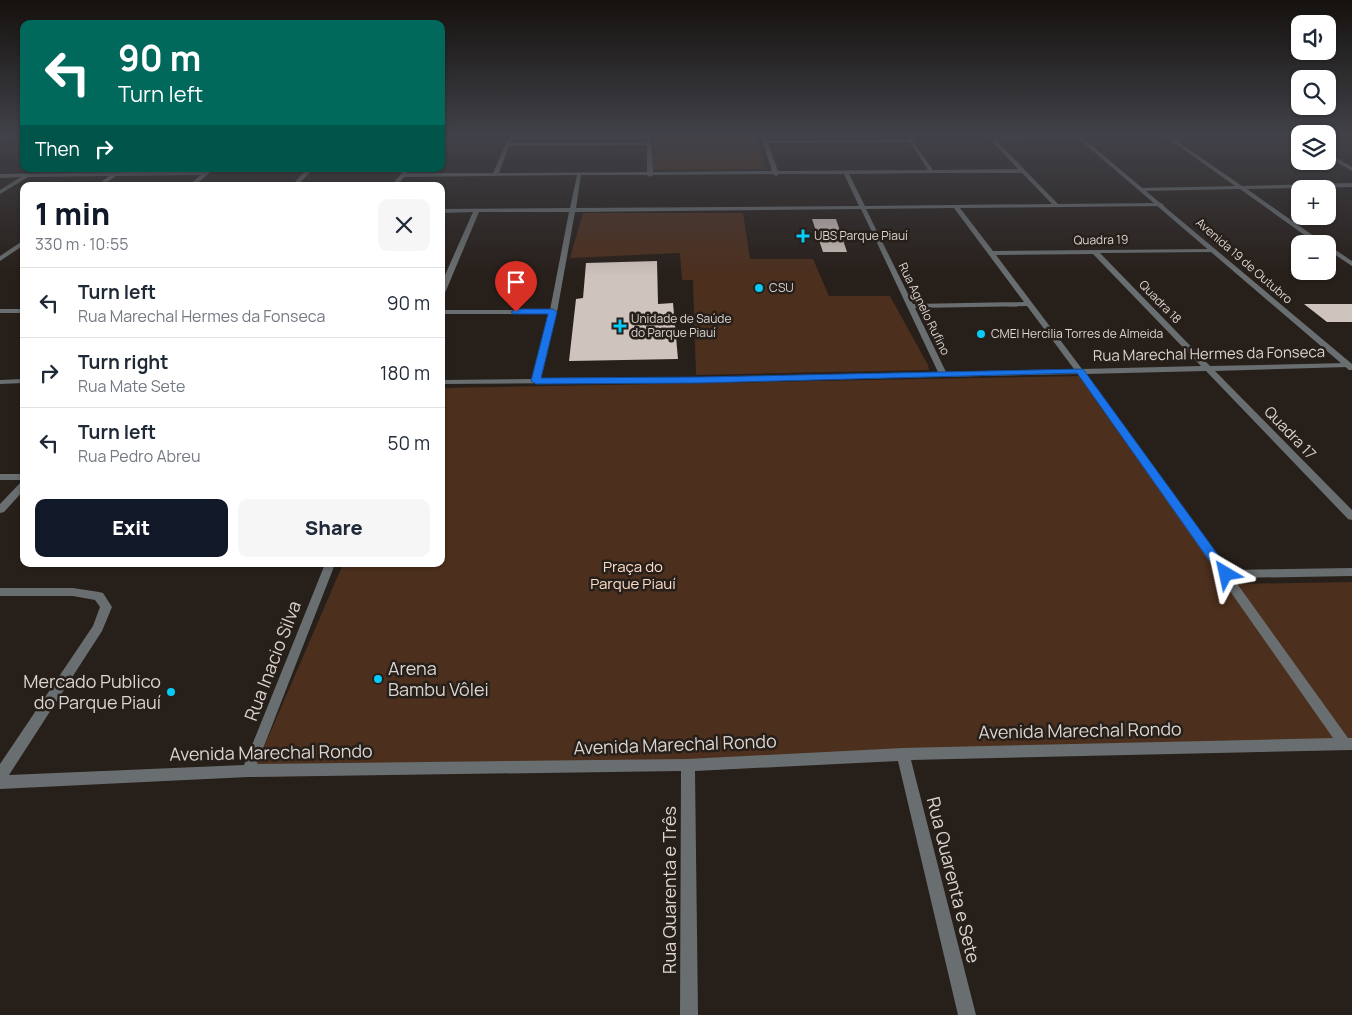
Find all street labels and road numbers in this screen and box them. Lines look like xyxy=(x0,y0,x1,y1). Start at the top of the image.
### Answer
street label: Avenida 19 de Outubro xyxy=(1192,214,1296,307)
street label: Quadra 19 xyxy=(1073,231,1129,248)
street label: Rua Agnelo Rufino xyxy=(895,260,954,358)
street label: Quadra 18 xyxy=(1135,276,1185,327)
street label: Rua Marechal Hermes da Fonseca xyxy=(1093,341,1325,366)
street label: Quadra 17 xyxy=(1260,401,1321,464)
street label: Rua Inacio Silva xyxy=(238,597,306,724)
street label: Avenida Marechal Rondo xyxy=(978,716,1182,744)
street label: Avenida Marechal Rondo xyxy=(573,728,777,760)
street label: Avenida Marechal Rondo xyxy=(169,738,373,766)
street label: Rua Quarenta e Sete xyxy=(922,794,986,965)
street label: Rua Quarenta e Três xyxy=(657,806,681,974)

